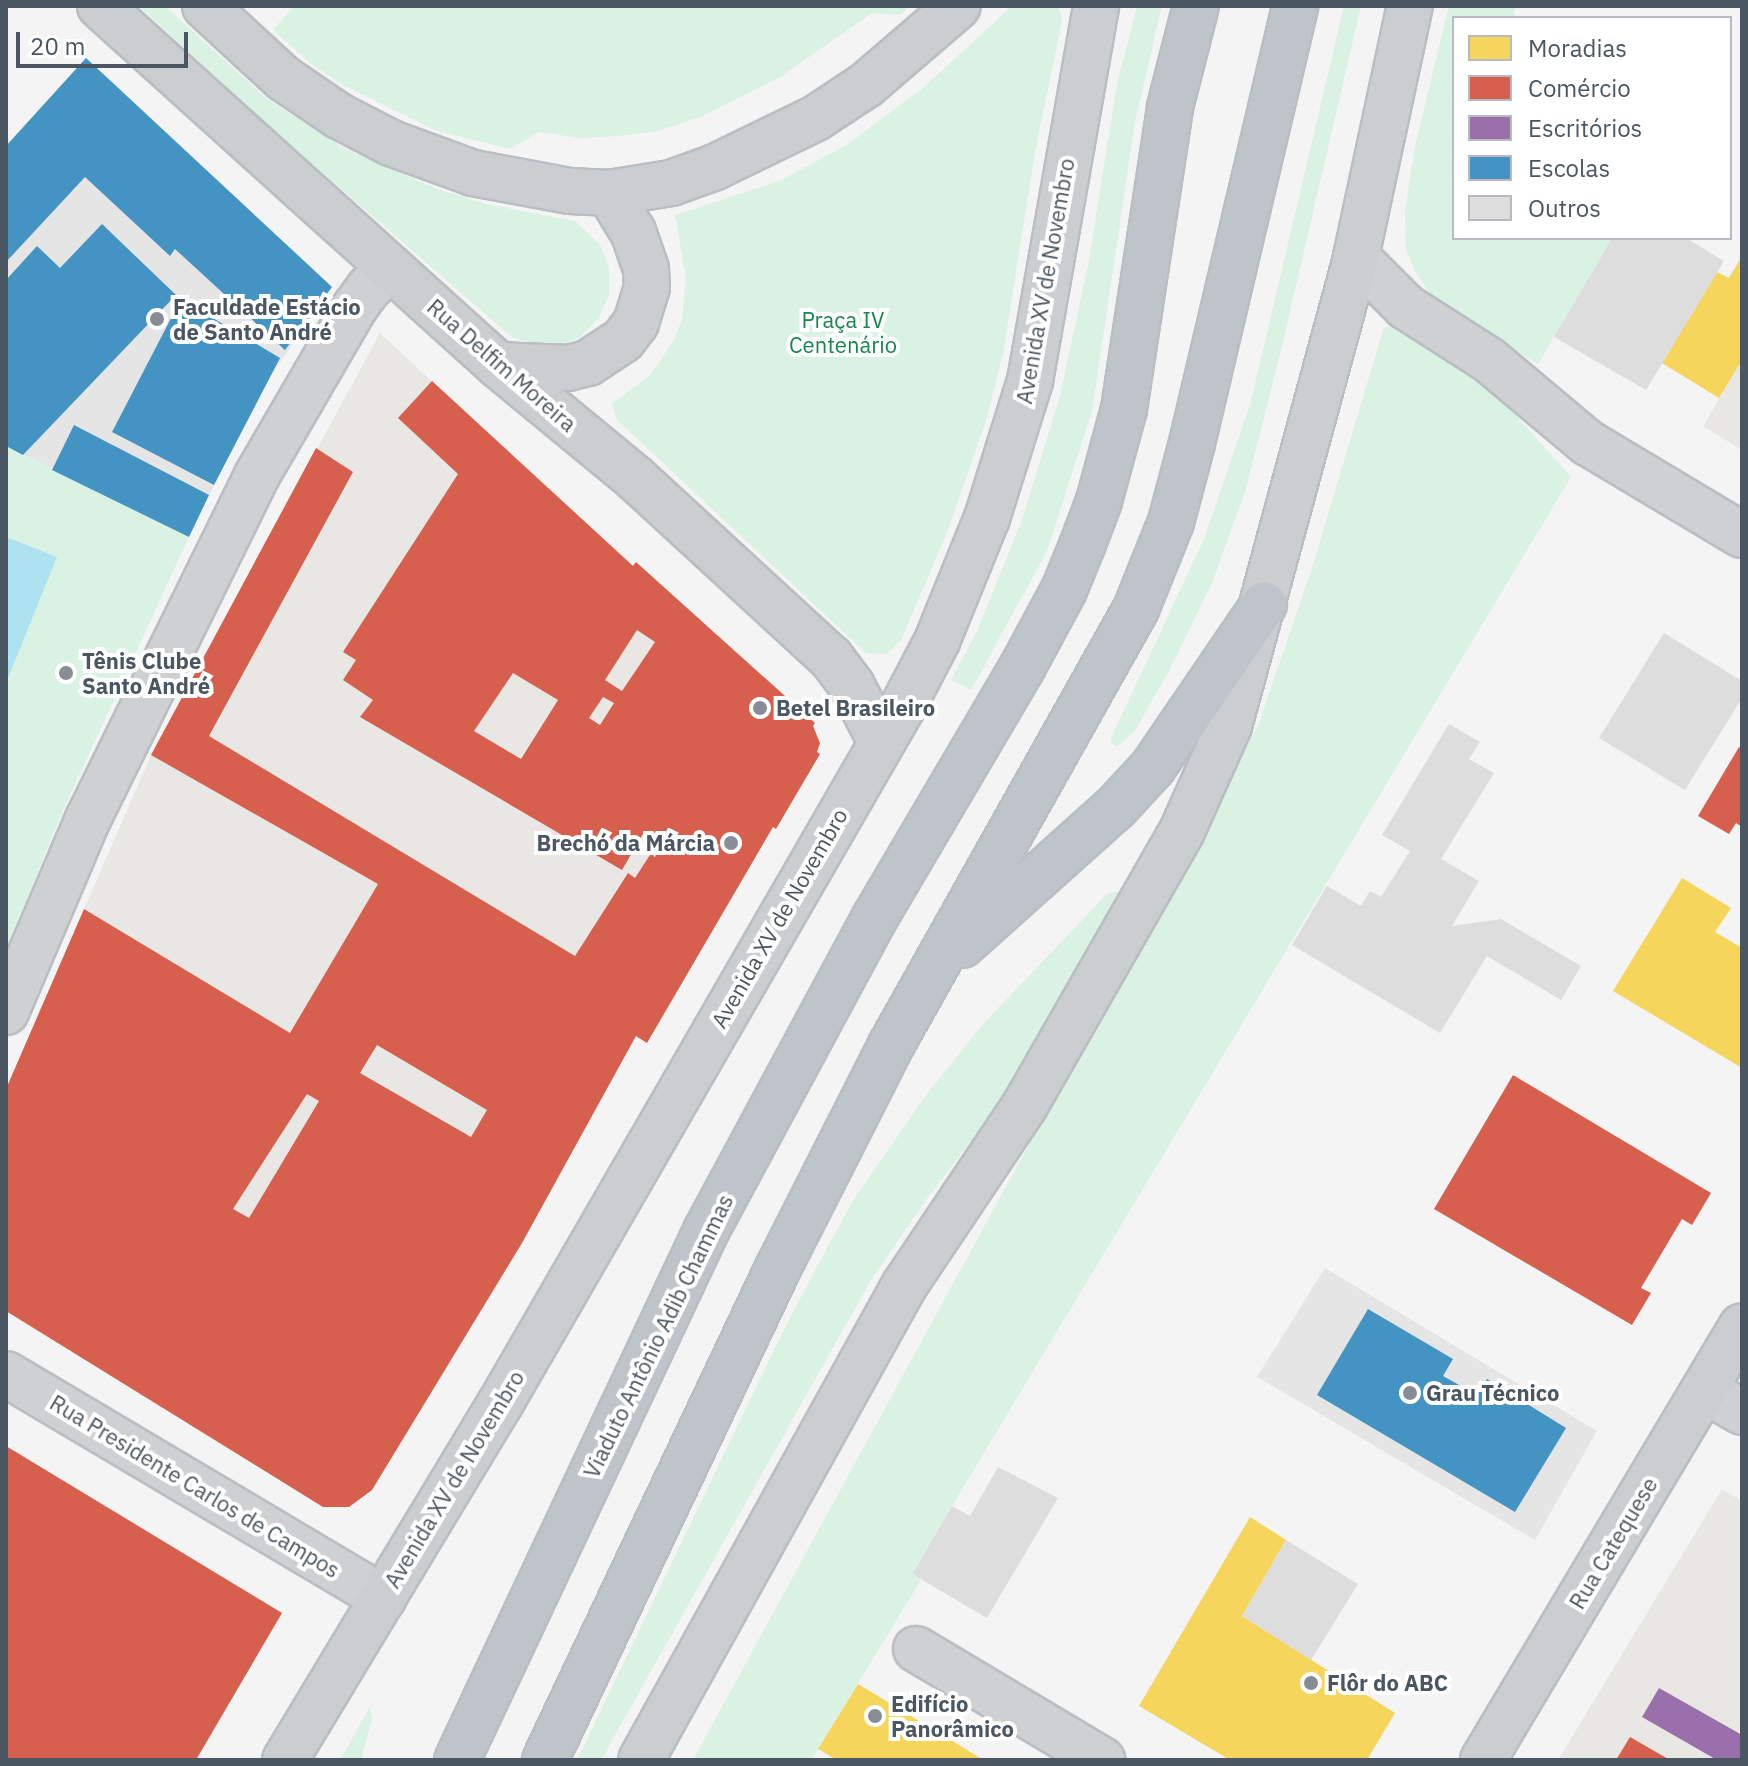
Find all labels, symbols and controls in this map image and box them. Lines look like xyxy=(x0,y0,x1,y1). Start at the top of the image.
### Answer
scale bar xyxy=(20,16,192,66)
legend xyxy=(1452,16,1732,240)
text: 20 m xyxy=(30,30,85,62)
text: Moradias xyxy=(1528,32,1627,64)
text: Comércio xyxy=(1528,72,1631,104)
text: Escritórios xyxy=(1528,112,1642,144)
text: Escolas xyxy=(1528,152,1610,184)
street label: Avenida XV de Novembro xyxy=(1010,156,1080,406)
text: Outros xyxy=(1528,192,1601,224)
place label: Faculdade Estácio de Santo André xyxy=(173,293,361,344)
street label: Rua Delfim Moreira xyxy=(422,293,582,437)
park label: Praça IV Centenário xyxy=(789,306,897,358)
marker: Faculdade Estácio de Santo André xyxy=(148,310,166,328)
place label: Tênis Clube Santo André xyxy=(82,647,210,698)
marker: Tênis Clube Santo André xyxy=(57,664,75,682)
place label: Betel Brasileiro xyxy=(776,695,935,721)
marker: Betel Brasileiro xyxy=(751,699,769,717)
street label: Avenida XV de Novembro xyxy=(705,804,853,1032)
place label: Brechó da Márcia xyxy=(537,830,715,856)
marker: Brechó da Márcia xyxy=(722,834,740,852)
street label: Viaduto Antônio Adib Chammas xyxy=(578,1190,738,1482)
street label: Avenida XV de Novembro xyxy=(379,1366,529,1592)
place label: Grau Técnico xyxy=(1426,1380,1559,1406)
marker: Grau Técnico xyxy=(1401,1384,1419,1402)
street label: Rua Presidente Carlos de Campos xyxy=(45,1389,345,1583)
street label: Rua Catequese xyxy=(1563,1472,1663,1614)
place label: Flôr do ABC xyxy=(1327,1670,1448,1696)
marker: Flôr do ABC xyxy=(1302,1674,1320,1692)
place label: Edifício Panorâmico xyxy=(891,1690,1014,1742)
marker: Edifício Panorâmico xyxy=(866,1707,884,1725)

